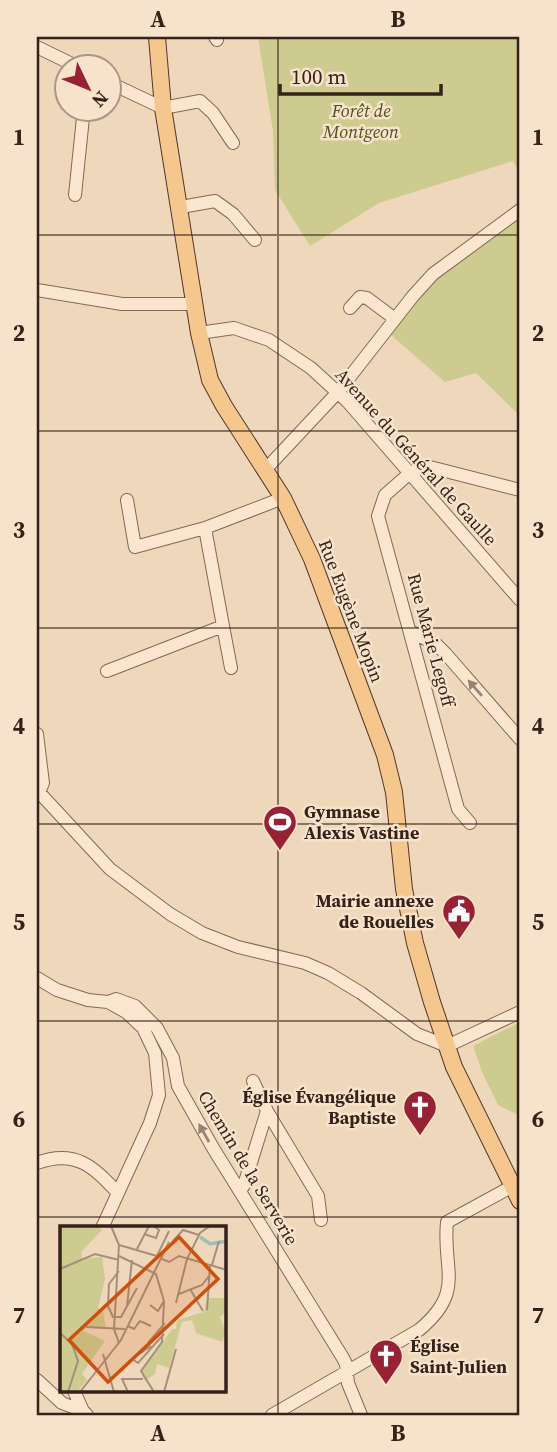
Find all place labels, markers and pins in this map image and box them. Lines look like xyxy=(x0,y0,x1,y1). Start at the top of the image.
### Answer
place label: Gymnase Alexis Vastine xyxy=(304,799,419,845)
sports icon: Gymnase Alexis Vastine xyxy=(261,803,299,852)
place label: Mairie annexe de Rouelles xyxy=(316,888,434,934)
public building icon: Mairie annexe de Rouelles xyxy=(440,892,478,941)
place label: Église Évangélique Baptiste xyxy=(242,1084,396,1130)
church icon: Église Évangélique Baptiste xyxy=(401,1088,439,1137)
place label: Église Saint-Julien xyxy=(410,1333,507,1379)
church icon: Église Saint-Julien xyxy=(367,1337,405,1386)

